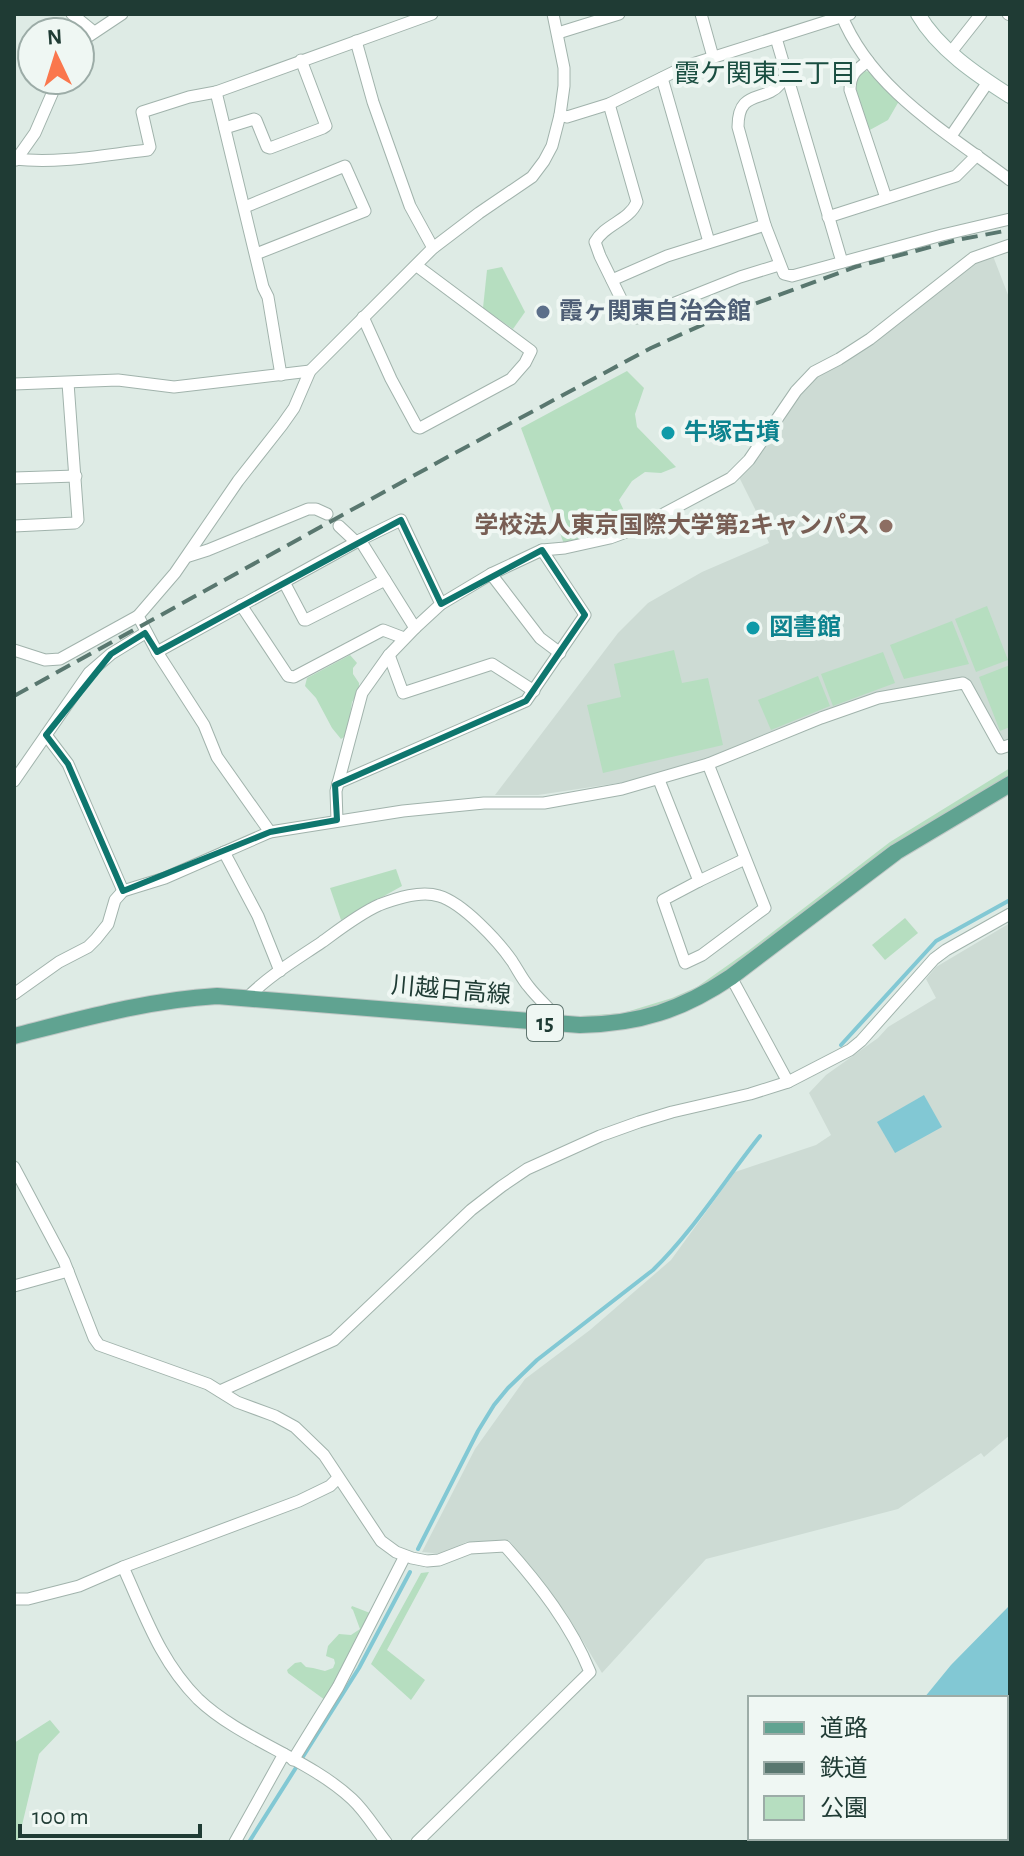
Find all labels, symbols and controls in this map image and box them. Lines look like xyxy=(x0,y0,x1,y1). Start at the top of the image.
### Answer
north arrow xyxy=(16,16,96,96)
text: N xyxy=(46,26,63,49)
district label: 霞ケ関東三丁目 xyxy=(674,60,856,87)
place label: 霞ヶ関東自治会館 xyxy=(559,298,751,324)
marker: 霞ヶ関東自治会館 xyxy=(534,303,552,321)
place label: 牛塚古墳 xyxy=(684,419,780,445)
marker: 牛塚古墳 xyxy=(659,424,677,442)
place label: 学校法人東京国際大学第2キャンパス xyxy=(475,512,870,538)
marker: 学校法人東京国際大学第2キャンパス xyxy=(877,517,895,535)
place label: 図書館 xyxy=(769,614,841,640)
marker: 図書館 xyxy=(744,619,762,637)
street label: 川越日高線 xyxy=(390,972,512,1008)
road number: 15 xyxy=(527,1005,563,1041)
legend xyxy=(748,1696,1008,1840)
text: 道路 xyxy=(820,1715,868,1741)
text: 鉄道 xyxy=(820,1755,868,1781)
scale bar xyxy=(20,1788,200,1838)
text: 公園 xyxy=(820,1796,868,1821)
text: 100 m xyxy=(32,1805,89,1829)

